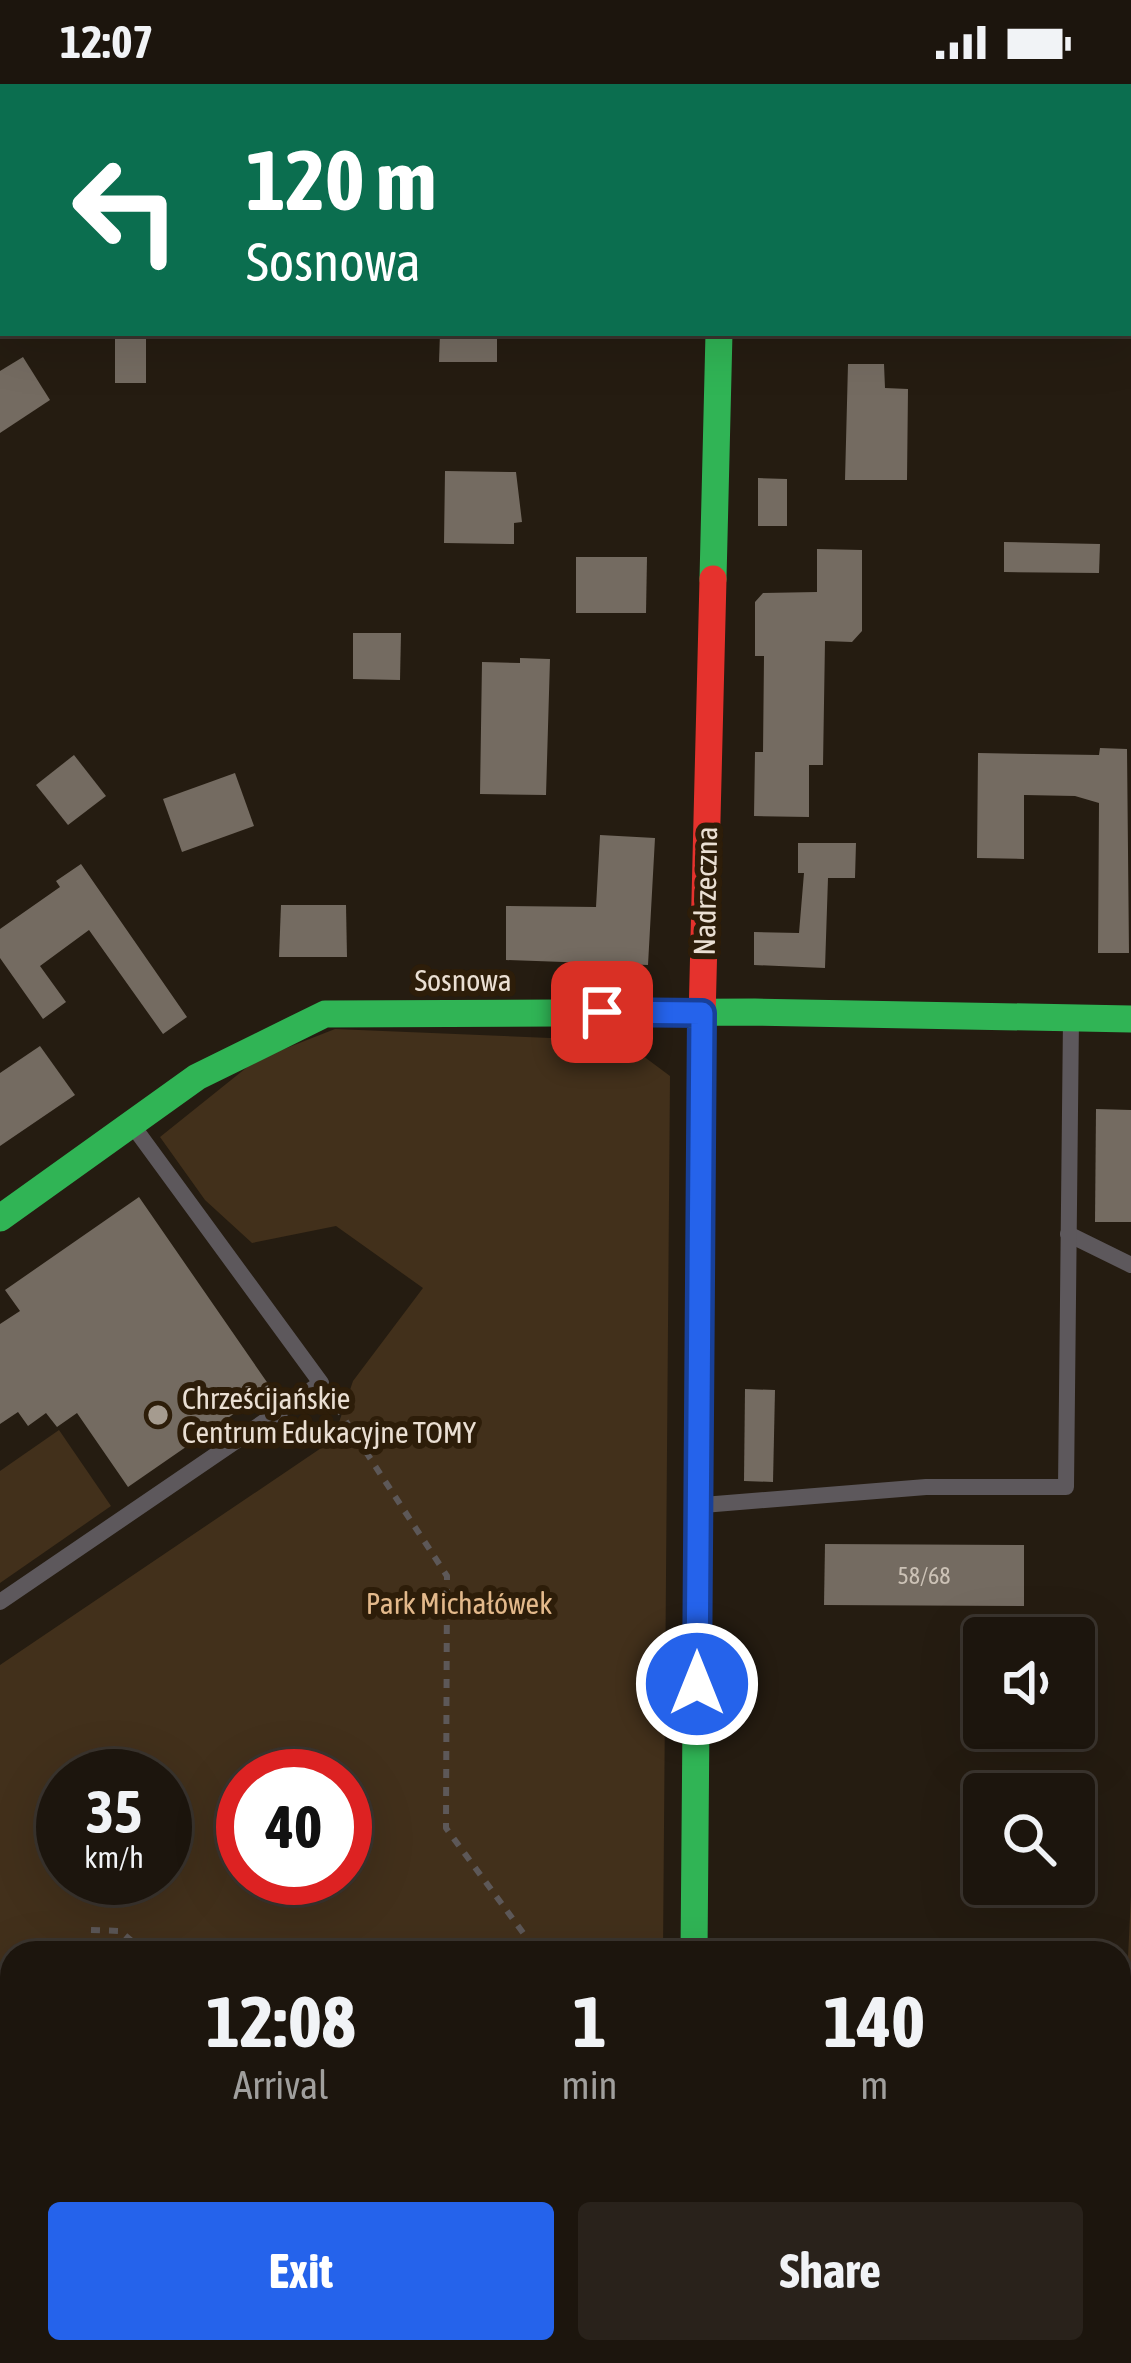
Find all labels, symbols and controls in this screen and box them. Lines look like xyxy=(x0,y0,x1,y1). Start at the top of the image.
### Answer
text: 12:07 xyxy=(60,16,154,68)
icon: left xyxy=(48,132,204,288)
text: 120 m xyxy=(246,132,436,228)
text: Sosnowa xyxy=(246,231,421,292)
street label: Nadrzeczna xyxy=(687,826,723,956)
pin xyxy=(551,961,653,1063)
street label: Sosnowa xyxy=(414,963,512,997)
icon: arrive xyxy=(569,979,635,1045)
place label: Chrześcijańskie Centrum Edukacyjne TOMY xyxy=(182,1381,477,1449)
marker: Chrześcijańskie Centrum Edukacyjne TOMY xyxy=(145,1402,171,1428)
house number: 58/68 xyxy=(897,1562,951,1589)
park label: Park Michałówek xyxy=(366,1586,552,1620)
map controls xyxy=(963,1617,1095,1905)
button: sound xyxy=(963,1617,1095,1749)
position arrow xyxy=(634,1621,760,1747)
speed limit sign: 40 xyxy=(216,1749,372,1905)
button: search xyxy=(963,1773,1095,1905)
text: 35 xyxy=(86,1777,142,1846)
text: km/h xyxy=(84,1840,144,1874)
text: 12:08 xyxy=(206,1980,356,2062)
text: 1 xyxy=(573,1980,606,2062)
text: 140 xyxy=(824,1980,925,2062)
text: Arrival xyxy=(233,2063,328,2107)
text: min xyxy=(562,2063,618,2107)
text: m xyxy=(860,2063,888,2107)
button: Exit xyxy=(48,2202,554,2340)
button: Share xyxy=(578,2202,1083,2340)

